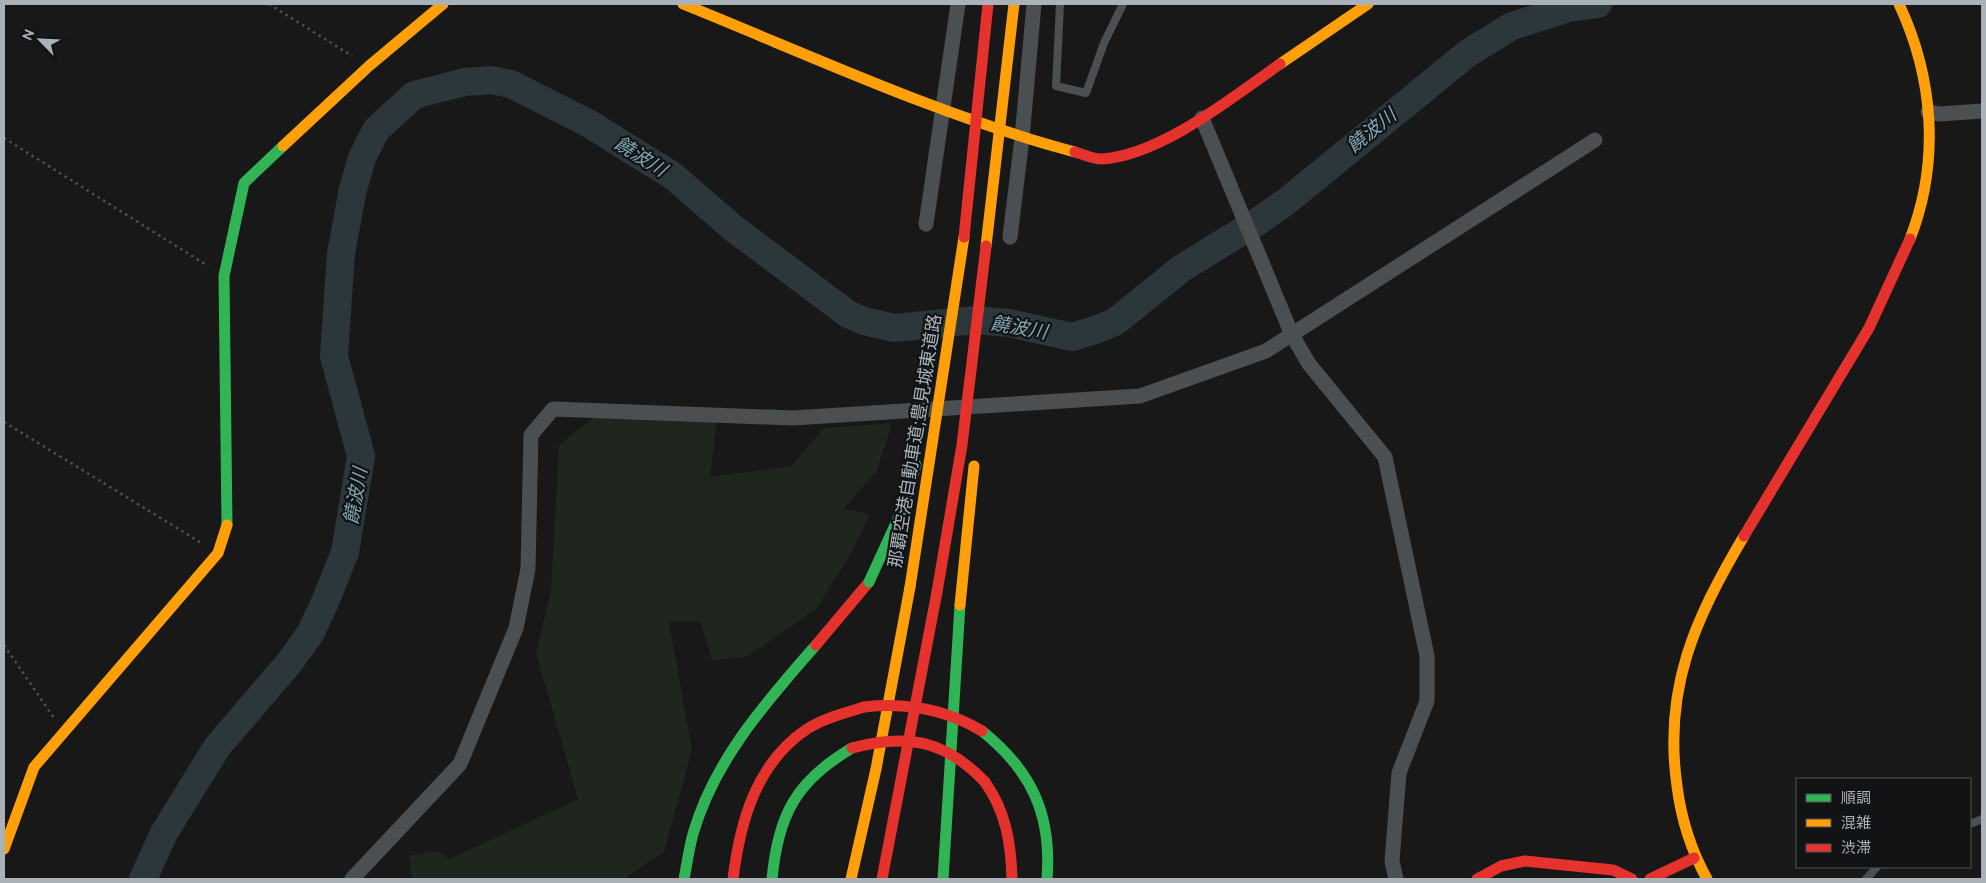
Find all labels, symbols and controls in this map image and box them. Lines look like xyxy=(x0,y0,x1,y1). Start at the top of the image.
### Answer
north arrow xyxy=(15,15,65,65)
text: N xyxy=(19,27,38,43)
water label: 饒波川 xyxy=(1342,102,1402,156)
water label: 饒波川 xyxy=(611,132,673,181)
water label: 饒波川 xyxy=(989,311,1051,343)
street label: 那覇空港自動車道;豊見城東道路 xyxy=(884,313,944,569)
water label: 饒波川 xyxy=(339,464,371,526)
legend xyxy=(1796,778,1971,868)
text: 順調 xyxy=(1841,789,1871,806)
text: 混雑 xyxy=(1841,814,1871,831)
text: 渋滞 xyxy=(1841,839,1871,856)

